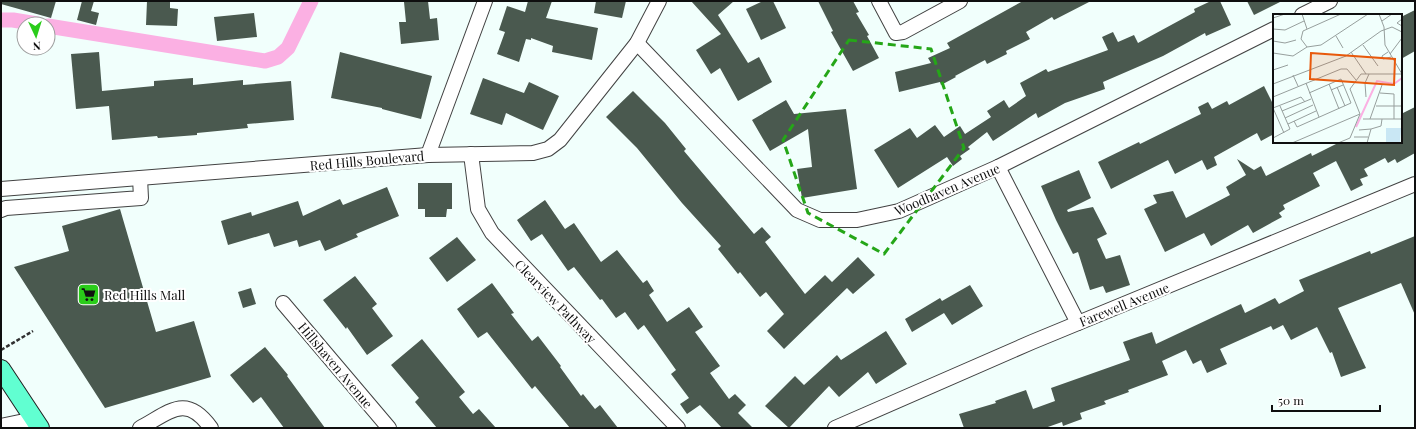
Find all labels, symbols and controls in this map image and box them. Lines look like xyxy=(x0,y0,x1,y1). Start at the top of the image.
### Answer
inset map xyxy=(1273,14,1402,143)
north arrow xyxy=(16,16,56,56)
text: N xyxy=(32,39,41,54)
street label: Red Hills Boulevard xyxy=(309,146,425,173)
street label: Woodhaven Avenue xyxy=(891,159,1003,219)
street label: Clearview Pathway xyxy=(512,256,601,347)
street label: Farewell Avenue xyxy=(1077,278,1172,330)
supermarket icon: Red Hills Mall xyxy=(75,281,101,307)
place label: Red Hills Mall xyxy=(104,286,185,303)
street label: Hillshaven Avenue xyxy=(295,318,377,412)
scale bar xyxy=(1272,387,1380,413)
text: 50 m xyxy=(1278,392,1304,408)

